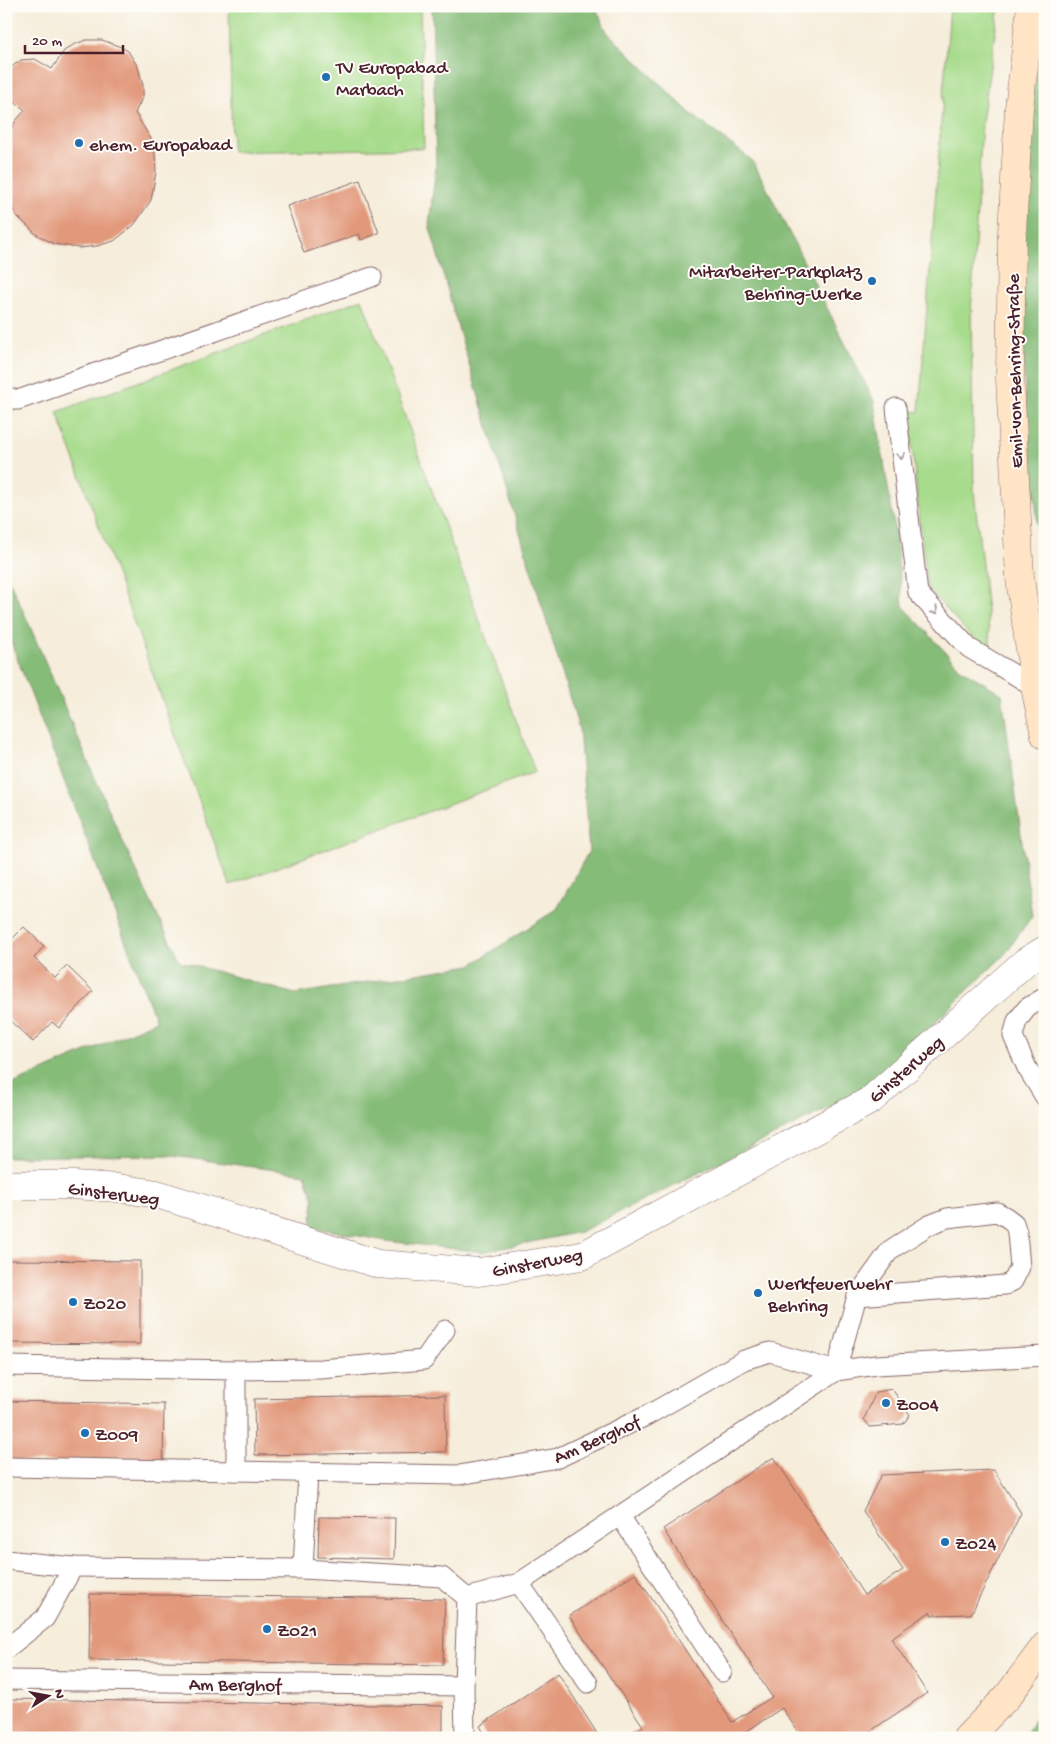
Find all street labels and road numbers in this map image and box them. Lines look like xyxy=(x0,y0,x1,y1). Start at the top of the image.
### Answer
street label: Emil-von-Behring-Straße xyxy=(1003,273,1030,468)
street label: Ginsterweg xyxy=(865,1032,950,1109)
street label: Ginsterweg xyxy=(67,1178,161,1213)
street label: Ginsterweg xyxy=(490,1244,585,1284)
street label: Am Berghof xyxy=(551,1411,646,1470)
street label: Am Berghof xyxy=(189,1674,283,1699)

